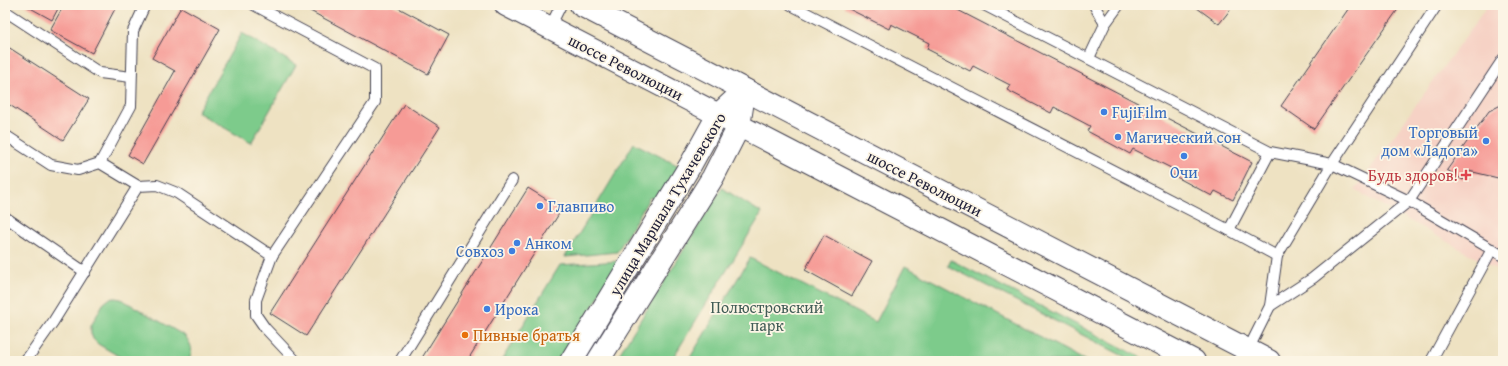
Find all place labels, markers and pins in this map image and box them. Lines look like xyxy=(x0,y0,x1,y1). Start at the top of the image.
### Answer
place label: FujiFilm xyxy=(1112,100,1167,124)
marker: FujiFilm xyxy=(1099,107,1109,117)
place label: Торговый дом «Ладога» xyxy=(1381,120,1478,162)
place label: Магический сон xyxy=(1126,125,1241,149)
marker: Магический сон xyxy=(1113,132,1123,142)
marker: Торговый дом «Ладога» xyxy=(1481,136,1491,146)
marker: Очи xyxy=(1179,151,1189,161)
place label: Очи xyxy=(1170,160,1198,184)
place label: Будь здоров! xyxy=(1368,163,1458,187)
marker: Будь здоров! xyxy=(1461,170,1471,180)
place label: Главпиво xyxy=(548,194,615,218)
marker: Главпиво xyxy=(535,201,545,211)
place label: Анком xyxy=(525,231,572,255)
marker: Анком xyxy=(512,238,522,248)
place label: Совхоз xyxy=(456,239,504,263)
marker: Совхоз xyxy=(507,246,517,256)
place label: Ирока xyxy=(495,297,539,321)
marker: Ирока xyxy=(482,304,492,314)
place label: Пивные братья xyxy=(473,323,580,347)
marker: Пивные братья xyxy=(460,330,470,340)

